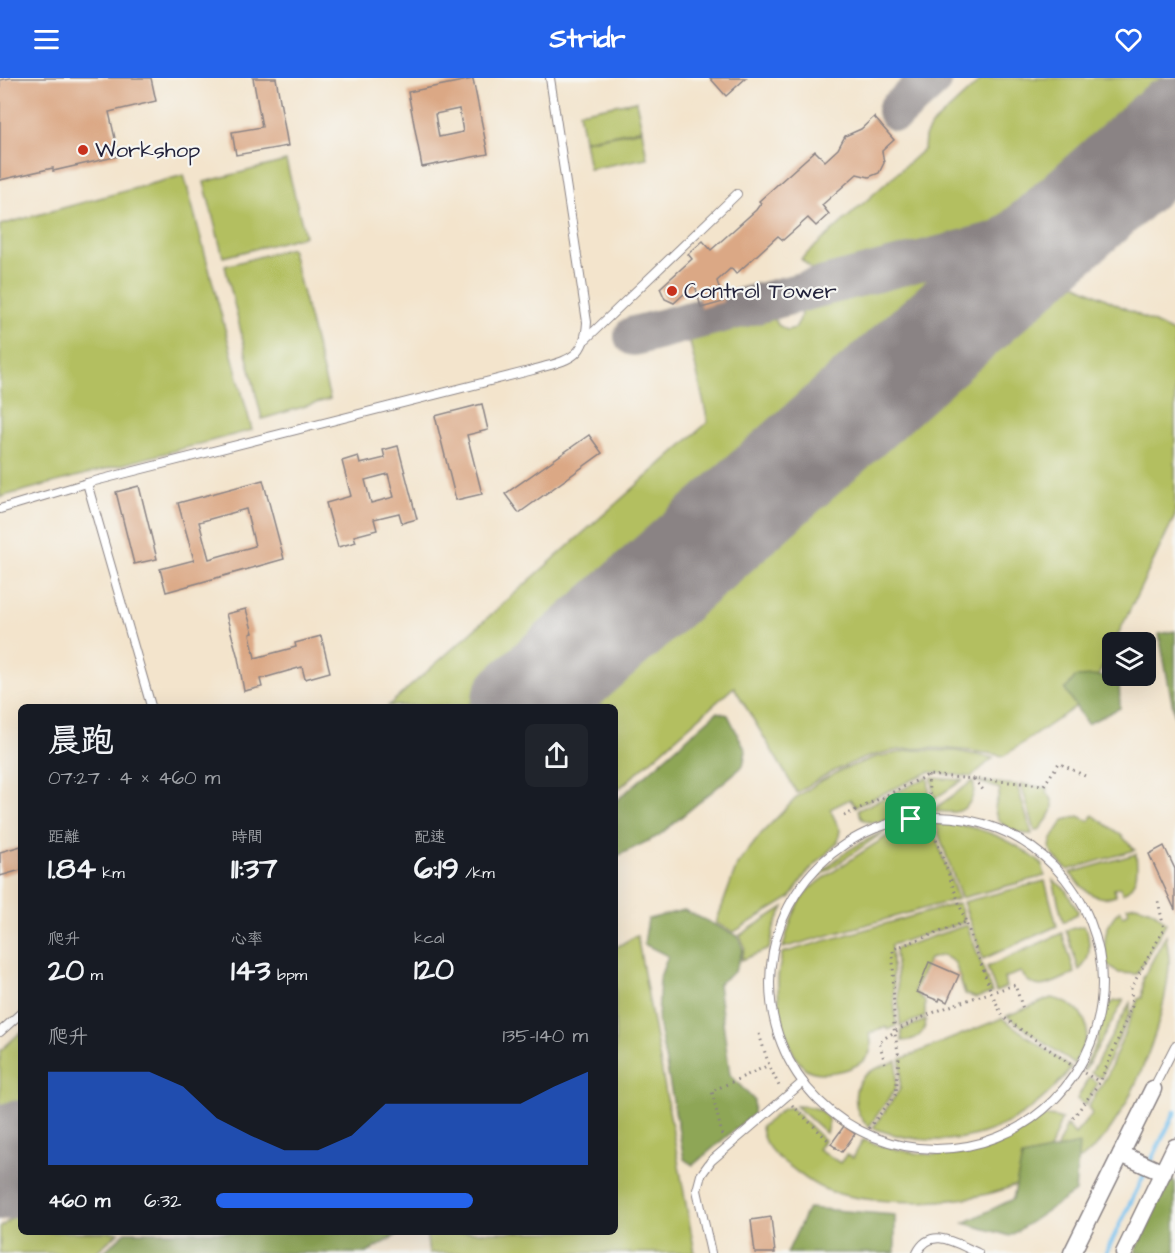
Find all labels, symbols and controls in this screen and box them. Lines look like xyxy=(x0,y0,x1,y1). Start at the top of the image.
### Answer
text: Stridr xyxy=(550,20,626,58)
icon: menu xyxy=(30,23,63,56)
icon: heart xyxy=(1112,23,1145,56)
place label: Workshop xyxy=(95,135,200,166)
marker: Workshop xyxy=(76,143,90,157)
place label: Control Tower xyxy=(684,276,837,307)
marker: Control Tower xyxy=(665,284,679,298)
map controls xyxy=(1102,632,1156,686)
button: layers xyxy=(1102,632,1156,686)
text: 晨跑 xyxy=(48,718,114,764)
button: share xyxy=(525,724,588,787)
text: 07:27 · 4 × 460 m xyxy=(48,764,220,792)
pin xyxy=(885,793,936,844)
icon: arrive xyxy=(894,802,927,835)
text: 距離 xyxy=(48,826,80,848)
text: 時間 xyxy=(231,826,263,848)
text: 配速 xyxy=(414,826,446,848)
text: 1.84 xyxy=(48,848,96,890)
text: 11:37 xyxy=(231,848,277,890)
text: 6:19 xyxy=(414,848,459,890)
text: km xyxy=(96,862,125,884)
text: /km xyxy=(459,862,495,884)
text: kcal xyxy=(414,927,445,949)
text: 爬升 xyxy=(48,928,80,950)
text: 心率 xyxy=(231,928,263,950)
text: 120 xyxy=(414,949,454,991)
text: 20 xyxy=(48,950,84,992)
text: 143 xyxy=(231,950,271,992)
text: m xyxy=(84,964,103,986)
text: bpm xyxy=(271,964,307,986)
text: 135–140 m xyxy=(503,1022,588,1050)
text: 爬升 xyxy=(48,1023,88,1051)
text: 460 m xyxy=(48,1187,110,1215)
text: 6:32 xyxy=(144,1187,182,1215)

